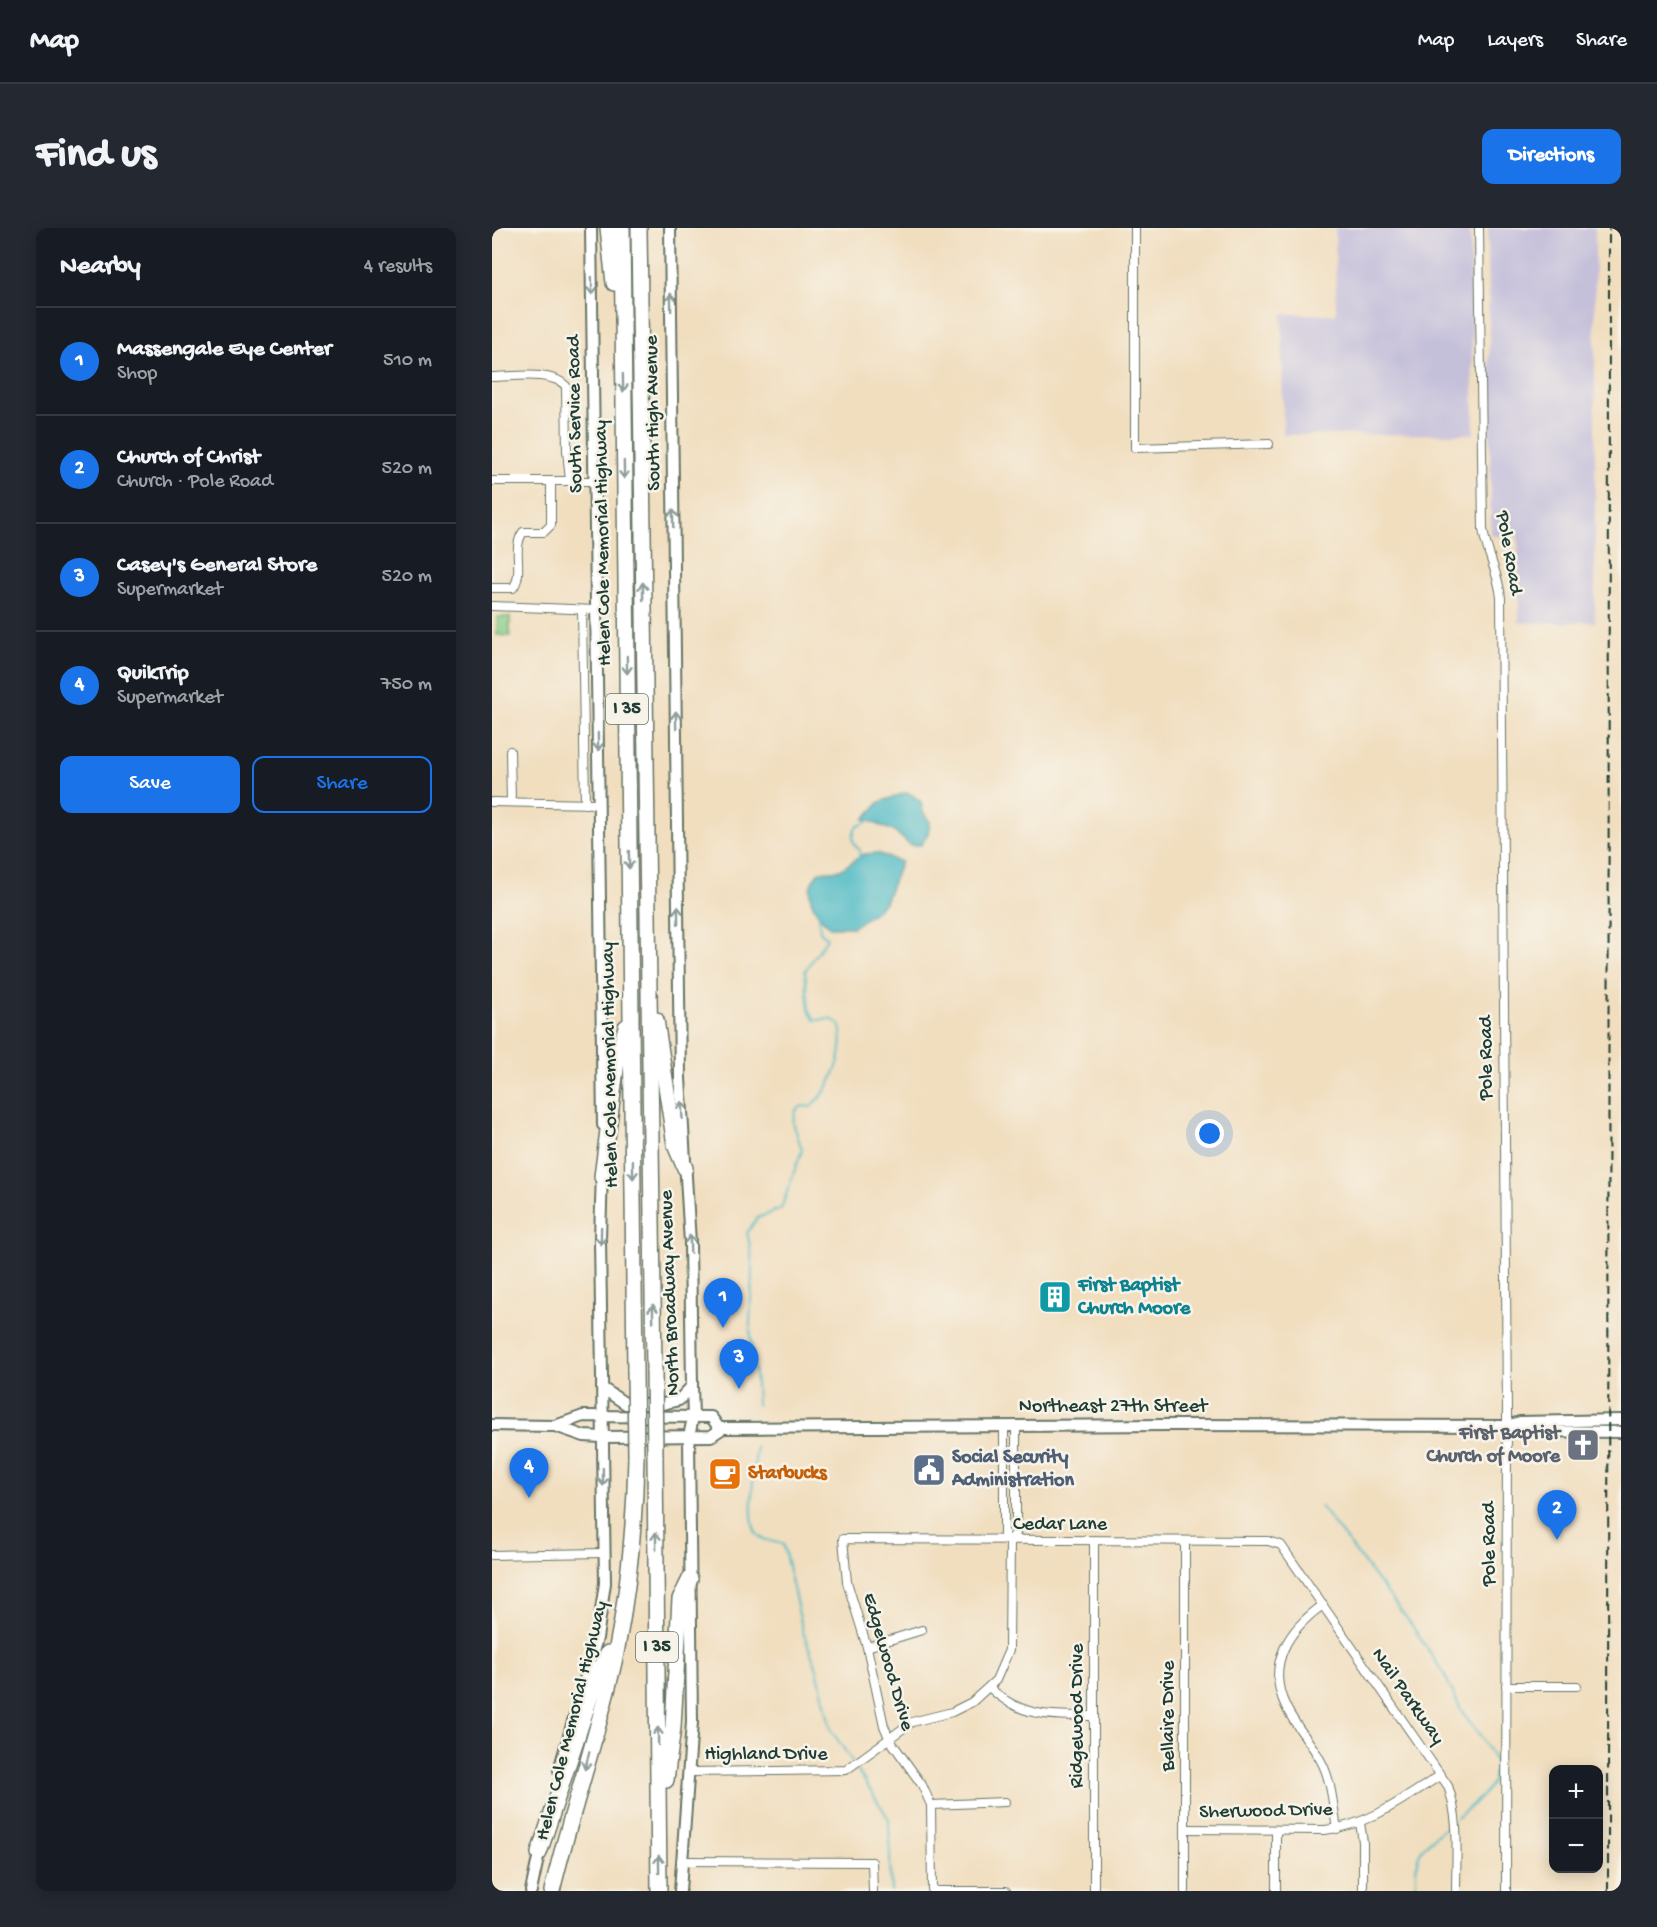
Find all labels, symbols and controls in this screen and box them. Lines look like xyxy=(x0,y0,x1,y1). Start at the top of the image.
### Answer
text: Map xyxy=(30,25,79,58)
text: Map xyxy=(1418,29,1454,54)
text: Layers xyxy=(1487,29,1543,54)
text: Share xyxy=(1576,29,1627,54)
button: Directions xyxy=(1482,129,1621,184)
text: Find us xyxy=(36,132,156,181)
text: Nearby xyxy=(60,252,141,283)
text: 4 results xyxy=(364,256,432,279)
one-way arrow xyxy=(587,276,598,296)
one-way arrow xyxy=(665,292,677,312)
street label: South Service Road xyxy=(563,333,589,493)
street label: South High Avenue xyxy=(641,334,667,491)
text: Massengale Eye Center xyxy=(117,337,332,363)
text: 1 xyxy=(75,350,84,373)
text: 510 m xyxy=(383,350,432,373)
text: Shop xyxy=(117,363,157,386)
one-way arrow xyxy=(617,372,629,392)
street label: Helen Cole Memorial Highway xyxy=(590,420,618,666)
text: Church of Christ xyxy=(117,445,260,471)
text: 2 xyxy=(75,458,84,481)
text: 520 m xyxy=(381,458,432,481)
one-way arrow xyxy=(618,460,630,480)
text: Church · Pole Road xyxy=(117,471,273,494)
one-way arrow xyxy=(667,508,679,528)
street label: Pole Road xyxy=(1489,508,1527,599)
text: Casey's General Store xyxy=(117,553,317,579)
text: 3 xyxy=(74,566,85,589)
text: 520 m xyxy=(381,566,432,589)
text: Supermarket xyxy=(117,579,223,602)
one-way arrow xyxy=(637,581,649,601)
one-way arrow xyxy=(621,655,633,675)
text: QuikTrip xyxy=(117,661,189,687)
text: 4 xyxy=(75,674,84,697)
text: 750 m xyxy=(381,674,432,697)
text: Supermarket xyxy=(117,687,223,710)
road number: I 35 xyxy=(606,694,648,724)
one-way arrow xyxy=(670,710,682,730)
one-way arrow xyxy=(592,731,604,751)
button: Save xyxy=(60,756,240,813)
button: Share xyxy=(252,756,432,813)
one-way arrow xyxy=(623,849,635,869)
one-way arrow xyxy=(672,905,684,925)
street label: Helen Cole Memorial Highway xyxy=(597,942,625,1188)
street label: Pole Road xyxy=(1476,1013,1499,1101)
one-way arrow xyxy=(676,1100,687,1120)
your location xyxy=(1195,1119,1224,1148)
one-way arrow xyxy=(627,1160,639,1180)
street label: North Broadway Avenue xyxy=(656,1189,686,1396)
one-way arrow xyxy=(595,1225,607,1245)
one-way arrow xyxy=(684,1234,695,1254)
place label: First Baptist Church Moore xyxy=(1077,1275,1191,1321)
pin: 1 xyxy=(704,1278,742,1328)
building icon: First Baptist Church Moore xyxy=(1037,1279,1073,1315)
one-way arrow xyxy=(647,1303,659,1323)
pin: 3 xyxy=(720,1340,758,1389)
street label: Northeast 27th Street xyxy=(1019,1396,1209,1419)
place label: First Baptist Church of Moore xyxy=(1425,1423,1562,1469)
church icon: First Baptist Church of Moore xyxy=(1565,1427,1601,1463)
place label: Social Security Administration xyxy=(951,1447,1074,1493)
pin: 4 xyxy=(510,1448,549,1498)
public building icon: Social Security Administration xyxy=(911,1452,947,1488)
cafe icon: Starbucks xyxy=(707,1456,743,1492)
place label: Starbucks xyxy=(748,1463,828,1486)
one-way arrow xyxy=(597,1466,609,1486)
pin: 2 xyxy=(1538,1490,1576,1540)
street label: Pole Road xyxy=(1479,1499,1502,1587)
street label: Cedar Lane xyxy=(1013,1514,1108,1537)
one-way arrow xyxy=(650,1532,661,1552)
street label: Edgewood Drive xyxy=(856,1590,918,1734)
street label: Helen Cole Memorial Highway xyxy=(532,1599,614,1843)
road number: I 35 xyxy=(636,1632,678,1662)
street label: Ridgewood Drive xyxy=(1067,1643,1090,1788)
street label: Nail Parkway xyxy=(1365,1644,1449,1750)
street label: Bellaire Drive xyxy=(1158,1660,1181,1772)
one-way arrow xyxy=(652,1727,664,1747)
street label: Highland Drive xyxy=(705,1744,828,1767)
one-way arrow xyxy=(581,1751,592,1770)
map controls xyxy=(1549,1765,1603,1873)
button: + xyxy=(1549,1765,1603,1819)
street label: Sherwood Drive xyxy=(1199,1799,1334,1825)
button: − xyxy=(1549,1819,1603,1873)
one-way arrow xyxy=(653,1854,665,1874)

